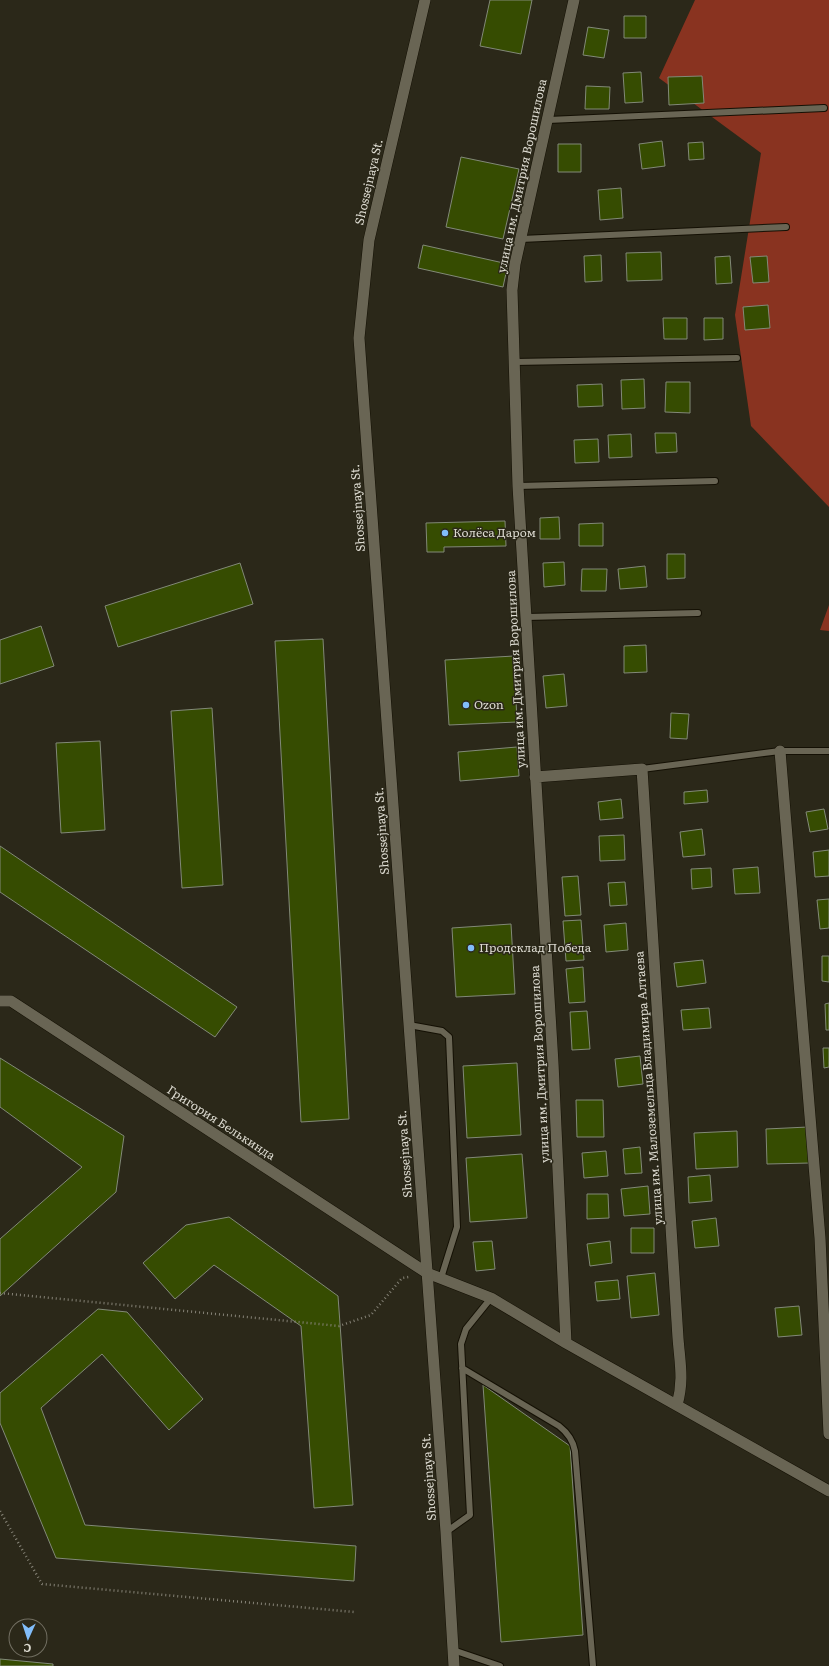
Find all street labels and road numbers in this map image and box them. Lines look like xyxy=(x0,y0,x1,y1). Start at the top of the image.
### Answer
street label: улица им. Дмитрия Ворошилова xyxy=(492,77,551,274)
street label: Shossejnaya St. xyxy=(349,137,387,227)
street label: Shossejnaya St. xyxy=(345,464,369,553)
street label: улица им. Дмитрия Ворошилова xyxy=(501,569,529,768)
street label: Shossejnaya St. xyxy=(369,787,393,876)
street label: улица им. Малоземельца Владимира Алтаева xyxy=(629,950,667,1226)
street label: улица им. Дмитрия Ворошилова xyxy=(525,964,553,1163)
street label: Григория Белькинда xyxy=(164,1080,280,1164)
street label: Shossejnaya St. xyxy=(392,1110,416,1199)
street label: Shossejnaya St. xyxy=(416,1433,440,1522)

